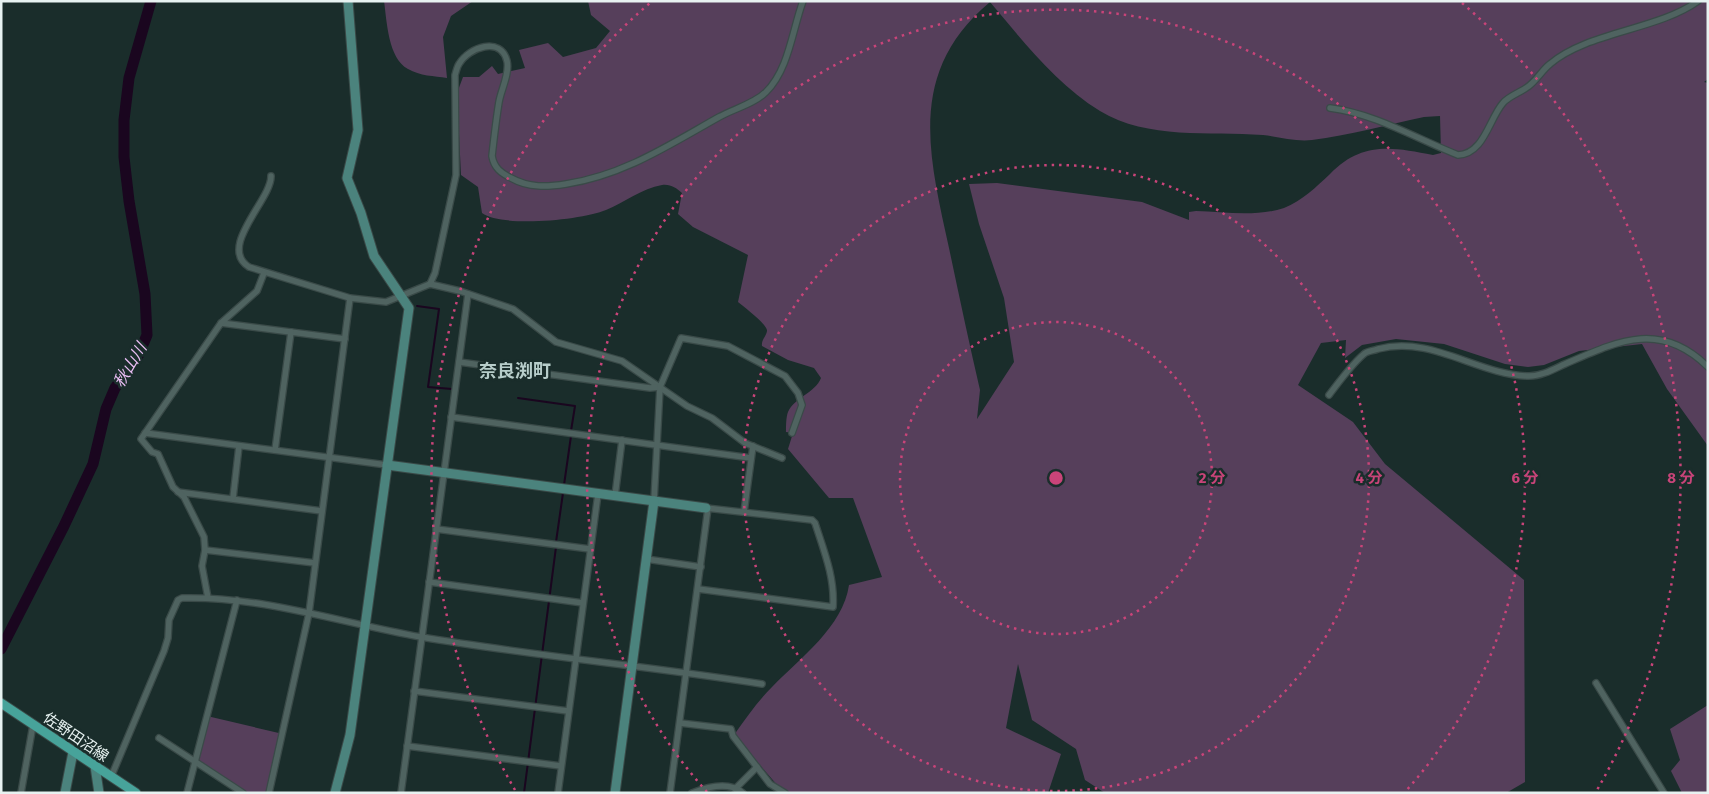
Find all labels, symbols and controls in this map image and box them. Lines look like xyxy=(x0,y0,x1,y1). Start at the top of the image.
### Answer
water label: 秋山川 xyxy=(109,338,152,390)
district label: 奈良渕町 xyxy=(479,360,551,382)
centre of rings xyxy=(1047,469,1065,487)
text: 2 分 xyxy=(1199,469,1225,487)
text: 4 分 xyxy=(1355,469,1383,487)
text: 6 分 xyxy=(1511,469,1539,487)
text: 8 分 xyxy=(1667,469,1695,487)
street label: 佐野田沼線 xyxy=(40,709,112,765)

